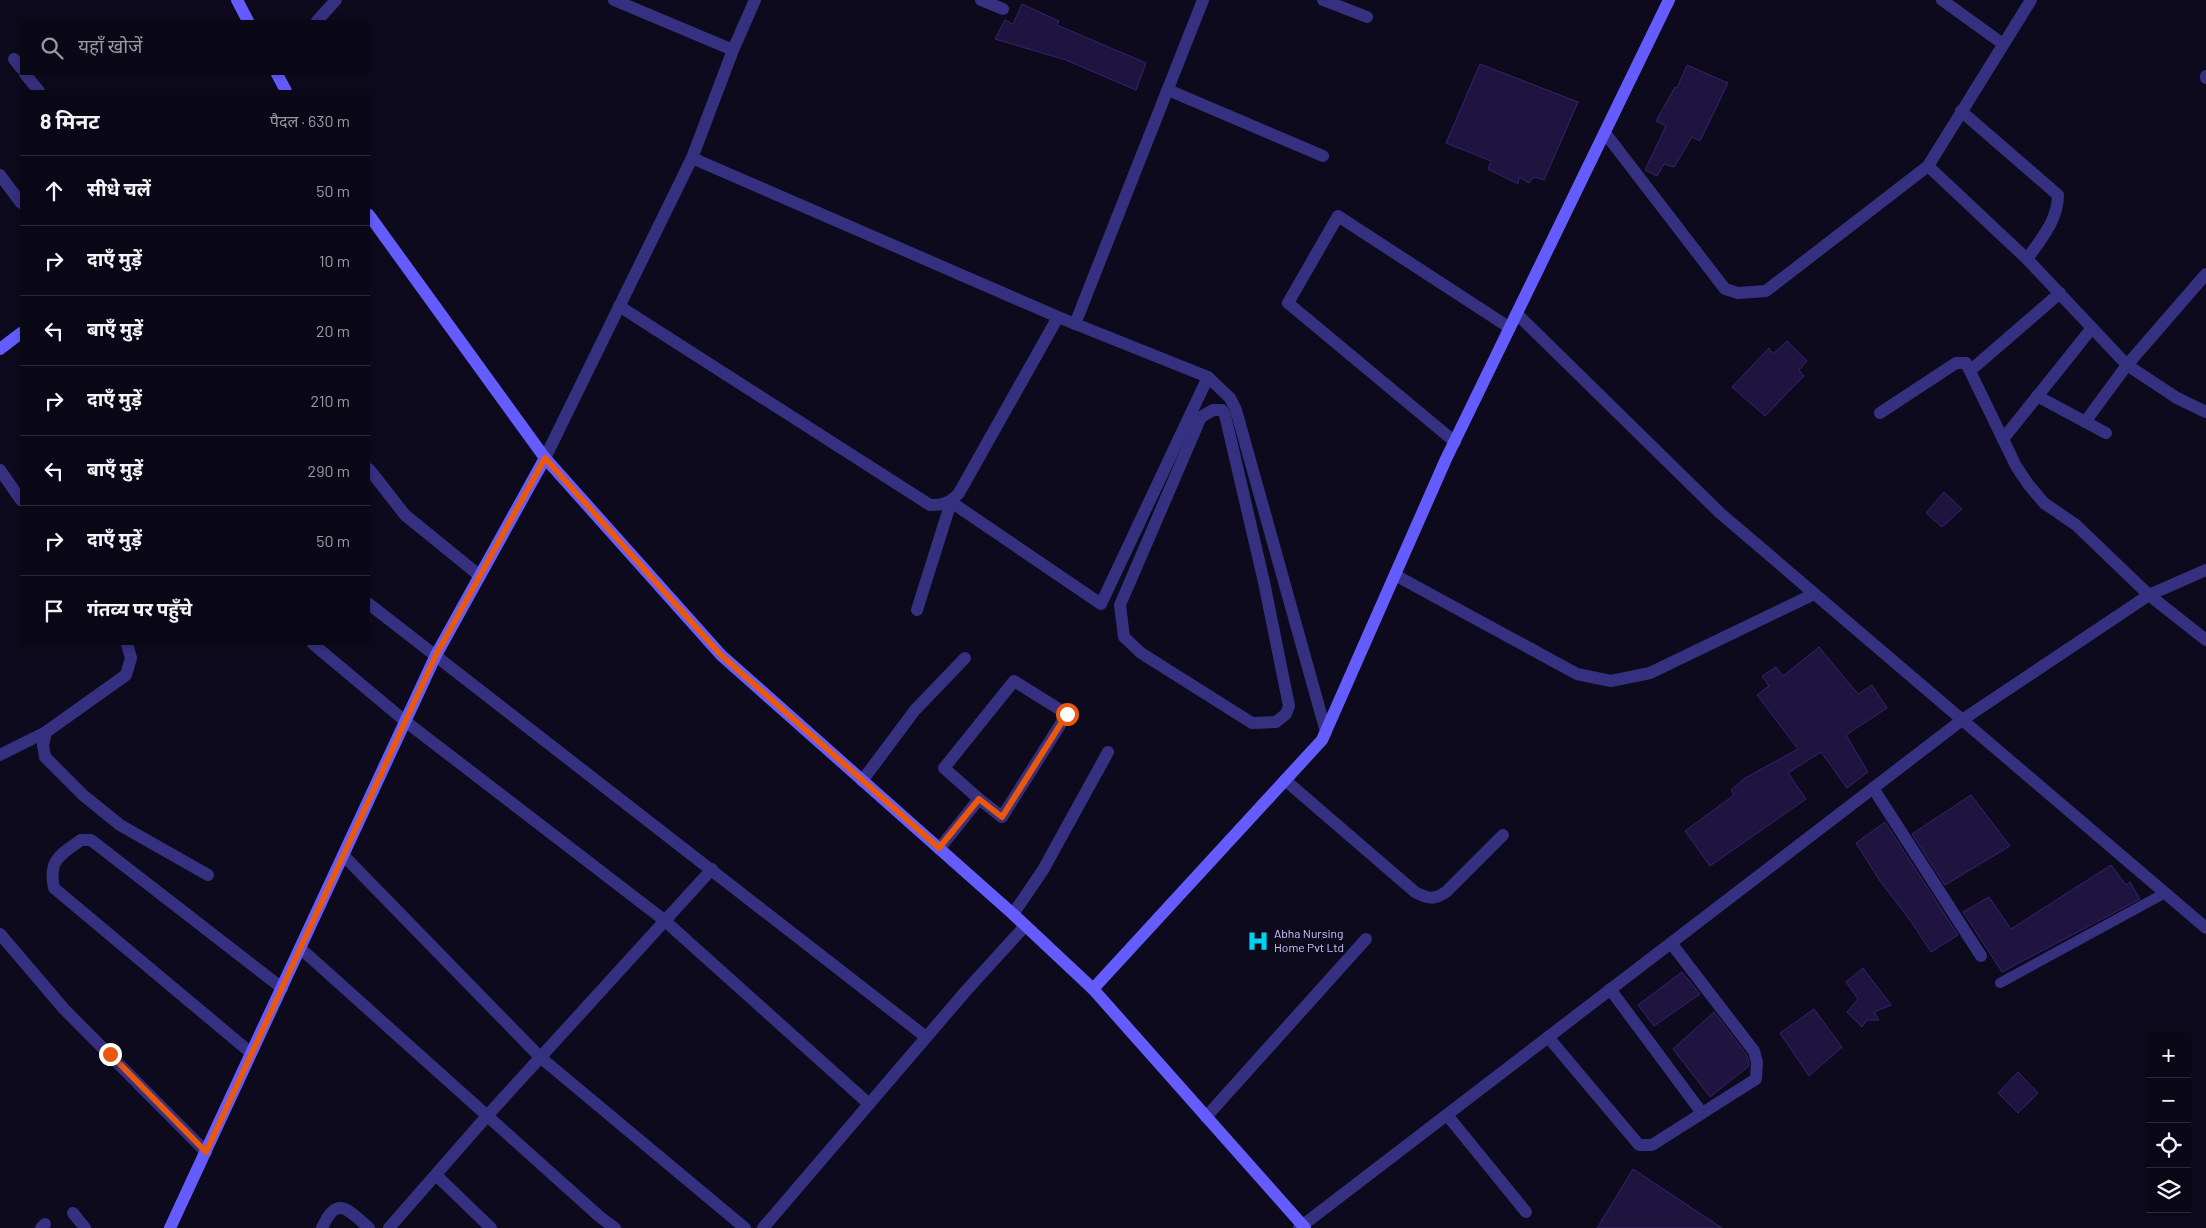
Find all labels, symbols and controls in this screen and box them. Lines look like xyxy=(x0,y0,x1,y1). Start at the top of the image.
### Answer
search box xyxy=(20,20,370,75)
icon: search xyxy=(38,34,66,62)
text: यहाँ खोजें xyxy=(78,34,142,57)
text: 8 मिनट xyxy=(40,108,100,133)
text: पैदल · 630 m xyxy=(270,111,350,130)
icon: ahead xyxy=(40,177,68,205)
text: सीधे चलें xyxy=(87,177,151,200)
text: 50 m xyxy=(316,181,350,200)
icon: right xyxy=(40,247,68,275)
text: दाएँ मुड़ें xyxy=(87,247,142,270)
text: 10 m xyxy=(319,251,350,270)
icon: left xyxy=(40,317,68,345)
text: बाएँ मुड़ें xyxy=(87,317,143,340)
text: 20 m xyxy=(316,321,350,340)
icon: right xyxy=(40,387,68,415)
text: दाएँ मुड़ें xyxy=(87,387,142,410)
text: 210 m xyxy=(311,391,350,410)
icon: left xyxy=(40,457,68,485)
text: बाएँ मुड़ें xyxy=(87,457,143,480)
text: 290 m xyxy=(308,461,350,480)
icon: right xyxy=(40,527,68,555)
text: दाएँ मुड़ें xyxy=(87,527,142,550)
text: 50 m xyxy=(316,531,350,550)
icon: arrive xyxy=(40,597,68,625)
text: गंतव्य पर पहुँचे xyxy=(87,597,192,620)
route start xyxy=(1056,703,1079,726)
place label: Abha Nursing Home Pvt Ltd xyxy=(1274,926,1344,954)
hospital icon: Abha Nursing Home Pvt Ltd xyxy=(1245,928,1271,954)
map controls xyxy=(2146,1033,2191,1213)
button: + xyxy=(2146,1033,2191,1078)
route end xyxy=(99,1043,122,1066)
button: − xyxy=(2146,1078,2191,1123)
button: locate xyxy=(2146,1123,2191,1168)
button: layers xyxy=(2146,1168,2191,1213)

